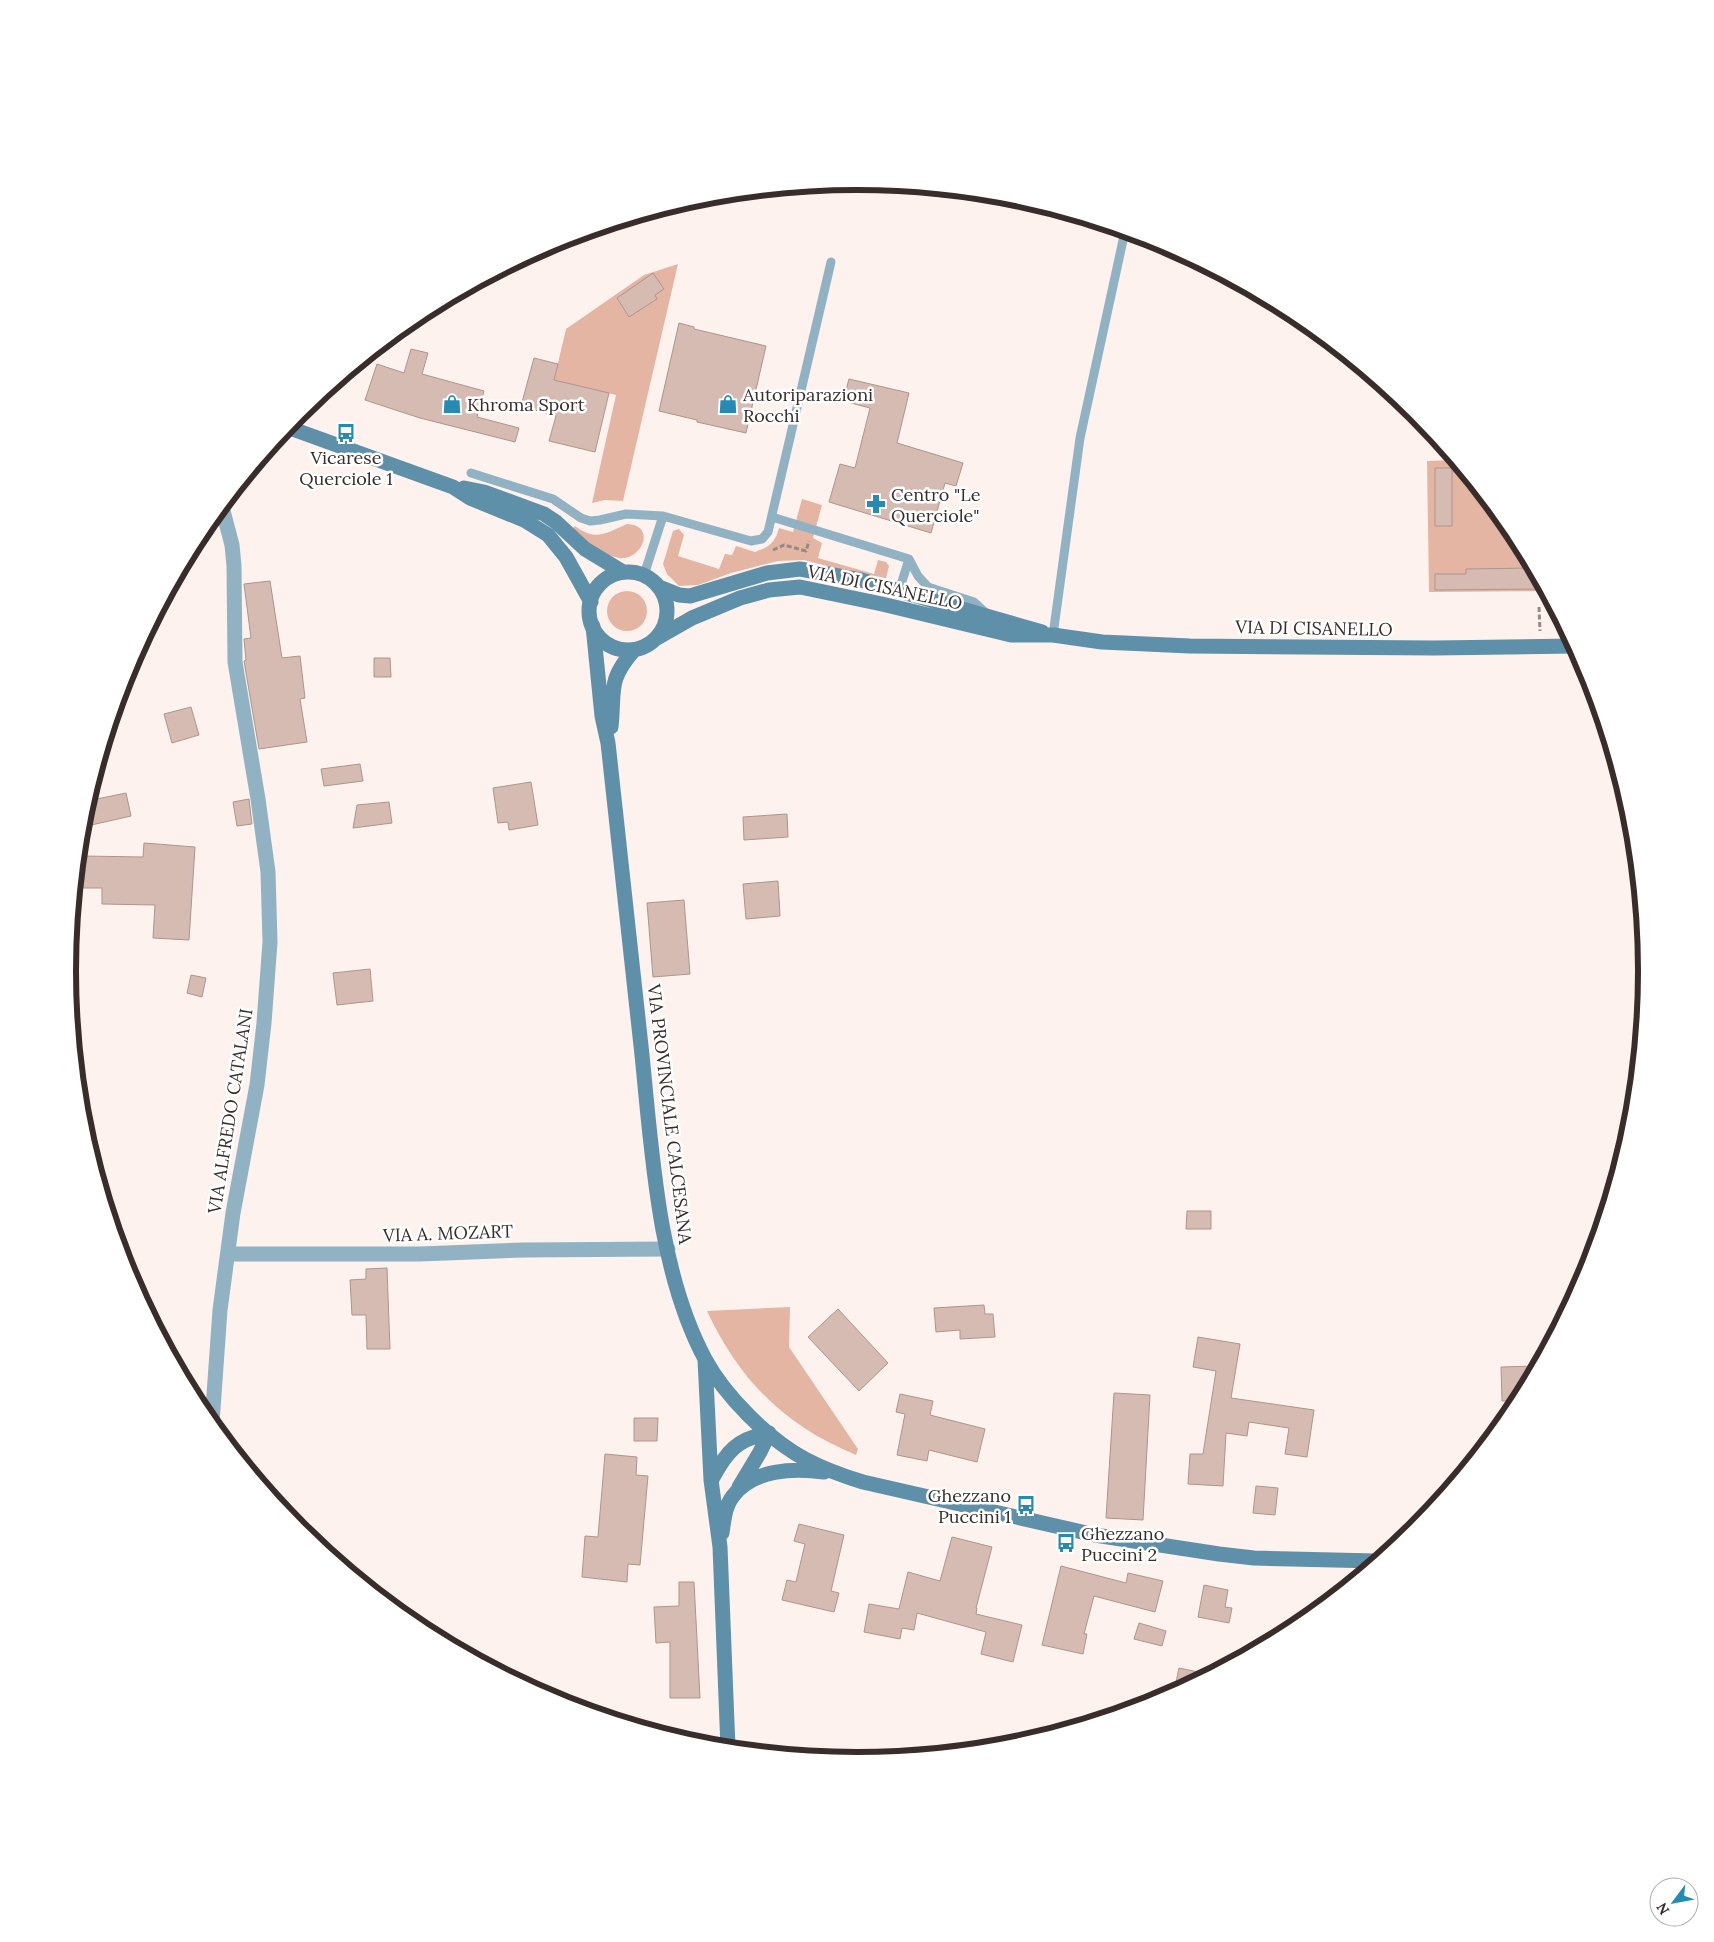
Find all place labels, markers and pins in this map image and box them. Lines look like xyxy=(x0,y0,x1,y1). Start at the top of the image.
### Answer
place label: Autoriparazioni Rocchi xyxy=(742,383,873,427)
shop icon: Khroma Sport xyxy=(441,393,463,415)
place label: Khroma Sport xyxy=(467,393,585,416)
shop icon: Autoriparazioni Rocchi xyxy=(717,393,739,415)
bus stop icon: Vicarese Querciole 1 xyxy=(335,422,357,444)
place label: Vicarese Querciole 1 xyxy=(299,446,393,490)
place label: Centro "Le Querciole" xyxy=(891,483,981,527)
pharmacy icon: Centro "Le Querciole" xyxy=(865,493,887,515)
place label: Ghezzano Puccini 1 xyxy=(928,1484,1011,1528)
bus stop icon: Ghezzano Puccini 1 xyxy=(1015,1494,1037,1516)
place label: Ghezzano Puccini 2 xyxy=(1081,1522,1164,1566)
bus stop icon: Ghezzano Puccini 2 xyxy=(1055,1532,1077,1554)

